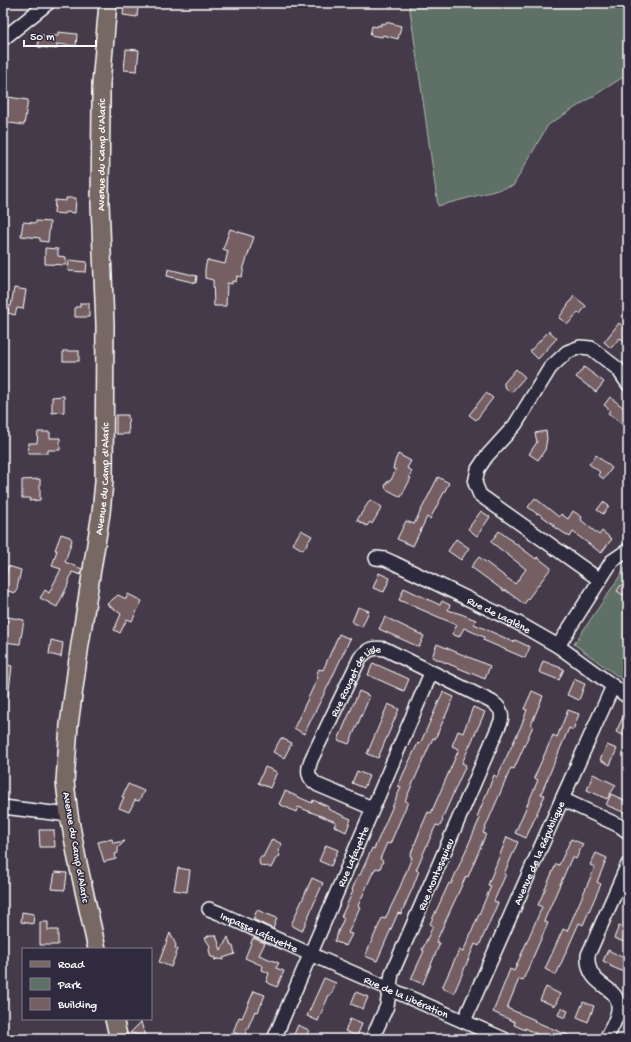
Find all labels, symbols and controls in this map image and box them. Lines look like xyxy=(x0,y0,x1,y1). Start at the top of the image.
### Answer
scale bar xyxy=(24,22,96,48)
text: 50 m xyxy=(30,31,55,45)
street label: Avenue du Camp d'Alaric xyxy=(96,98,109,211)
street label: Avenue du Camp d'Alaric xyxy=(94,421,112,536)
street label: Rue de Laglène xyxy=(465,595,532,637)
street label: Rue Rouget de Lisle xyxy=(329,644,381,719)
street label: Avenue du Camp d'Alaric xyxy=(59,791,91,905)
street label: Avenue de la République xyxy=(512,800,568,907)
street label: Rue Lafayette xyxy=(336,825,373,889)
street label: Rue Montesquieu xyxy=(416,837,457,913)
street label: Impasse Lafayette xyxy=(218,910,299,956)
legend xyxy=(22,948,152,1020)
text: Road xyxy=(58,959,85,973)
street label: Rue de la Libération xyxy=(362,974,451,1022)
text: Park xyxy=(57,979,83,993)
text: Building xyxy=(57,999,97,1013)

